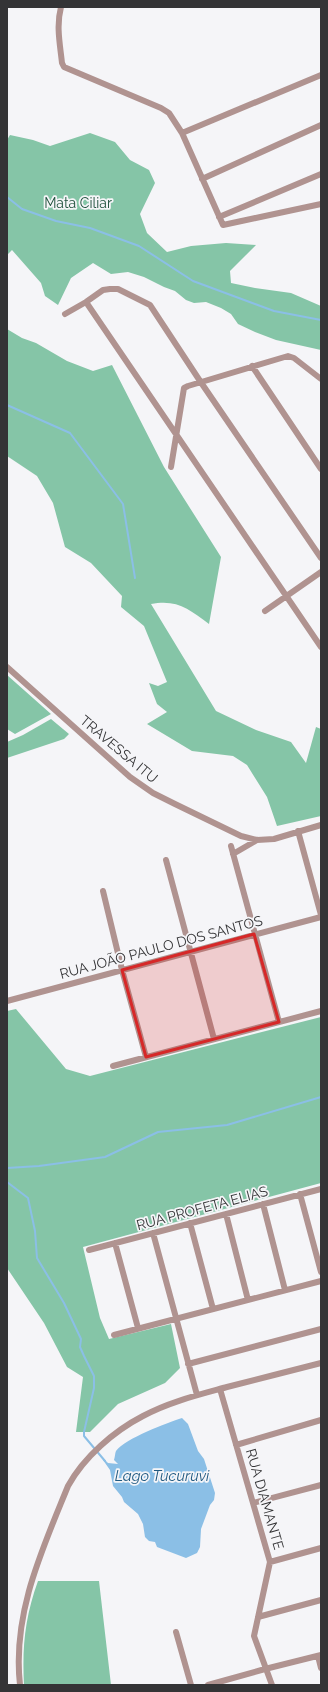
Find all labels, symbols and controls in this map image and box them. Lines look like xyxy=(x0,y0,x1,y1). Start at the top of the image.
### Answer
park label: Mata Ciliar xyxy=(44,195,112,211)
street label: TRAVESSA ITU xyxy=(77,712,161,786)
street label: RUA JOÃO PAULO DOS SANTOS xyxy=(58,911,265,982)
street label: RUA PROFETA ELIAS xyxy=(135,1183,270,1233)
street label: RUA DIAMANTE xyxy=(243,1447,287,1551)
water label: Lago Tucuruvi xyxy=(115,1467,210,1485)

